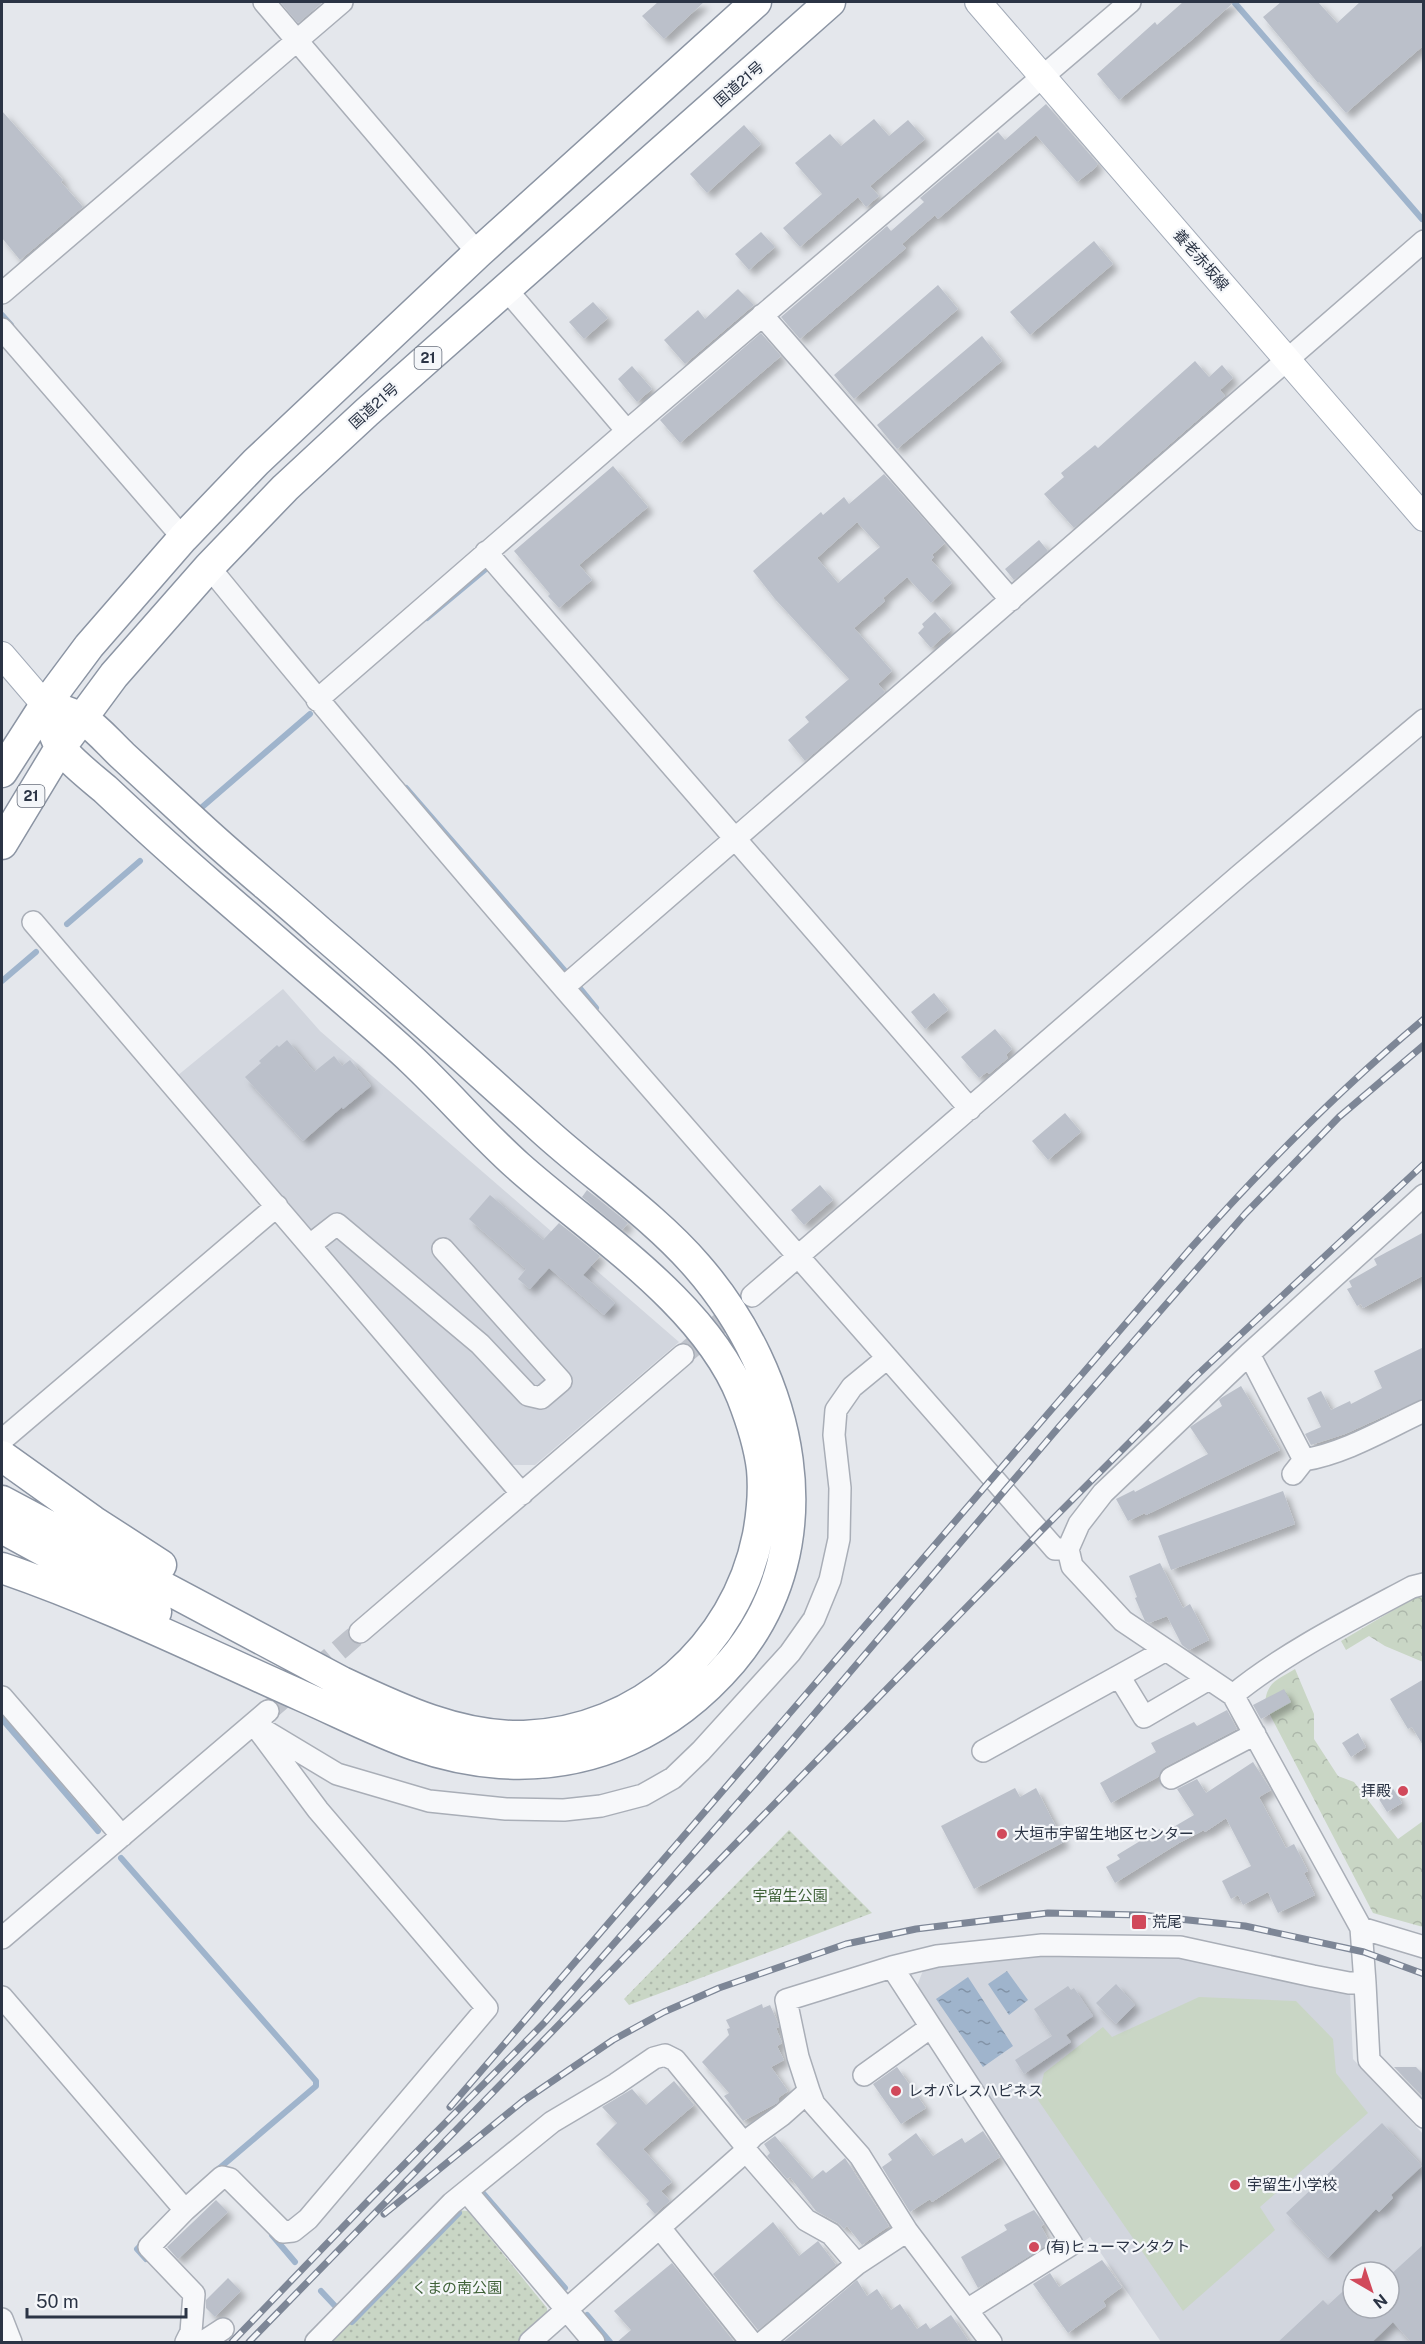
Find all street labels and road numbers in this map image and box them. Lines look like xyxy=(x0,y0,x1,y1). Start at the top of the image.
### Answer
street label: 国道21号 xyxy=(710,58,767,110)
street label: 養老赤坂線 xyxy=(1170,226,1232,294)
road number: 21 xyxy=(414,347,442,369)
street label: 国道21号 xyxy=(346,379,402,432)
road number: 21 xyxy=(18,785,44,807)

